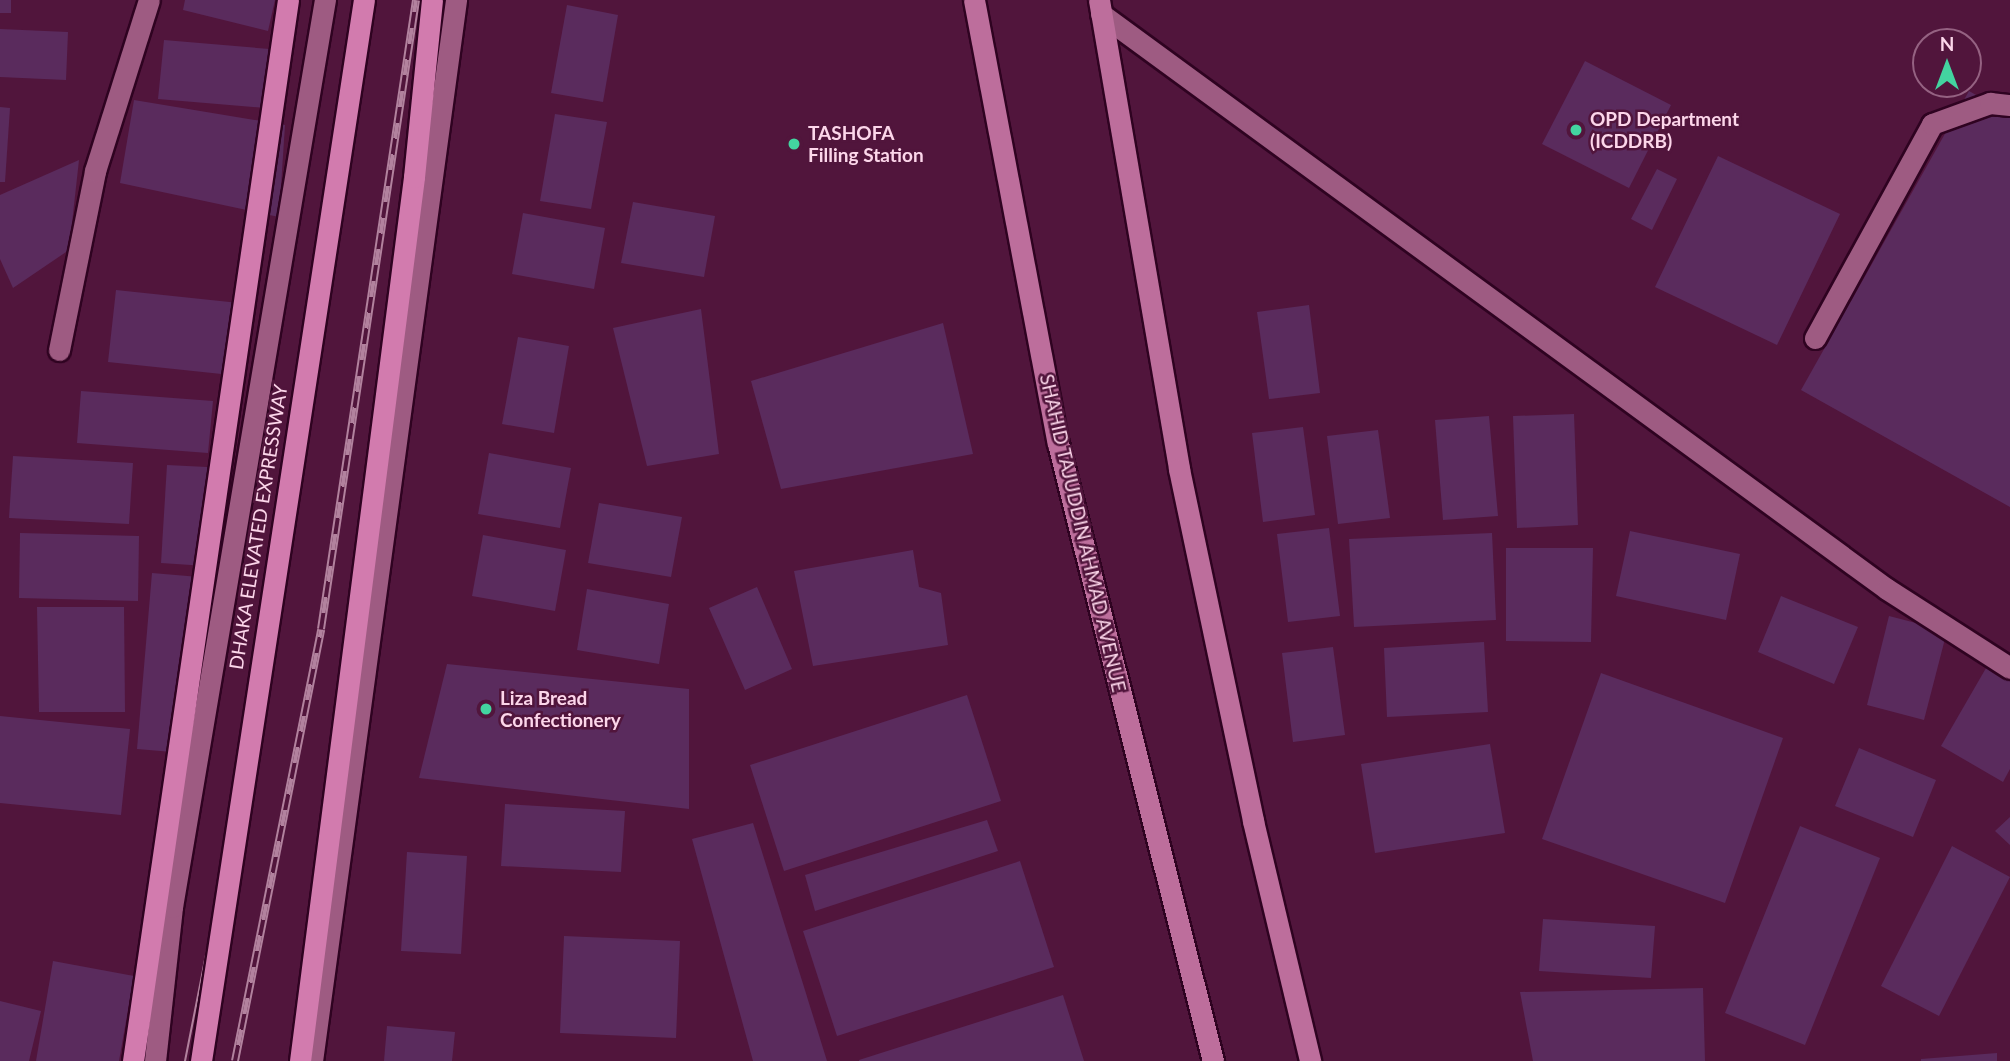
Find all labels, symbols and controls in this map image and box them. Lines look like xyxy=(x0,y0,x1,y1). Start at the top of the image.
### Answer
north arrow xyxy=(1912,28,1982,98)
text: N xyxy=(1940,32,1954,55)
place label: OPD Department (ICDDRB) xyxy=(1590,108,1739,152)
place label: TASHOFA Filling Station xyxy=(808,122,924,166)
marker: OPD Department (ICDDRB) xyxy=(1568,122,1584,138)
marker: TASHOFA Filling Station xyxy=(786,136,802,152)
street label: SHAHID TAJUDDIN AHMAD AVENUE xyxy=(1035,371,1131,695)
street label: DHAKA ELEVATED EXPRESSWAY xyxy=(224,382,292,672)
place label: Liza Bread Confectionery xyxy=(500,687,621,731)
marker: Liza Bread Confectionery xyxy=(478,701,494,717)

